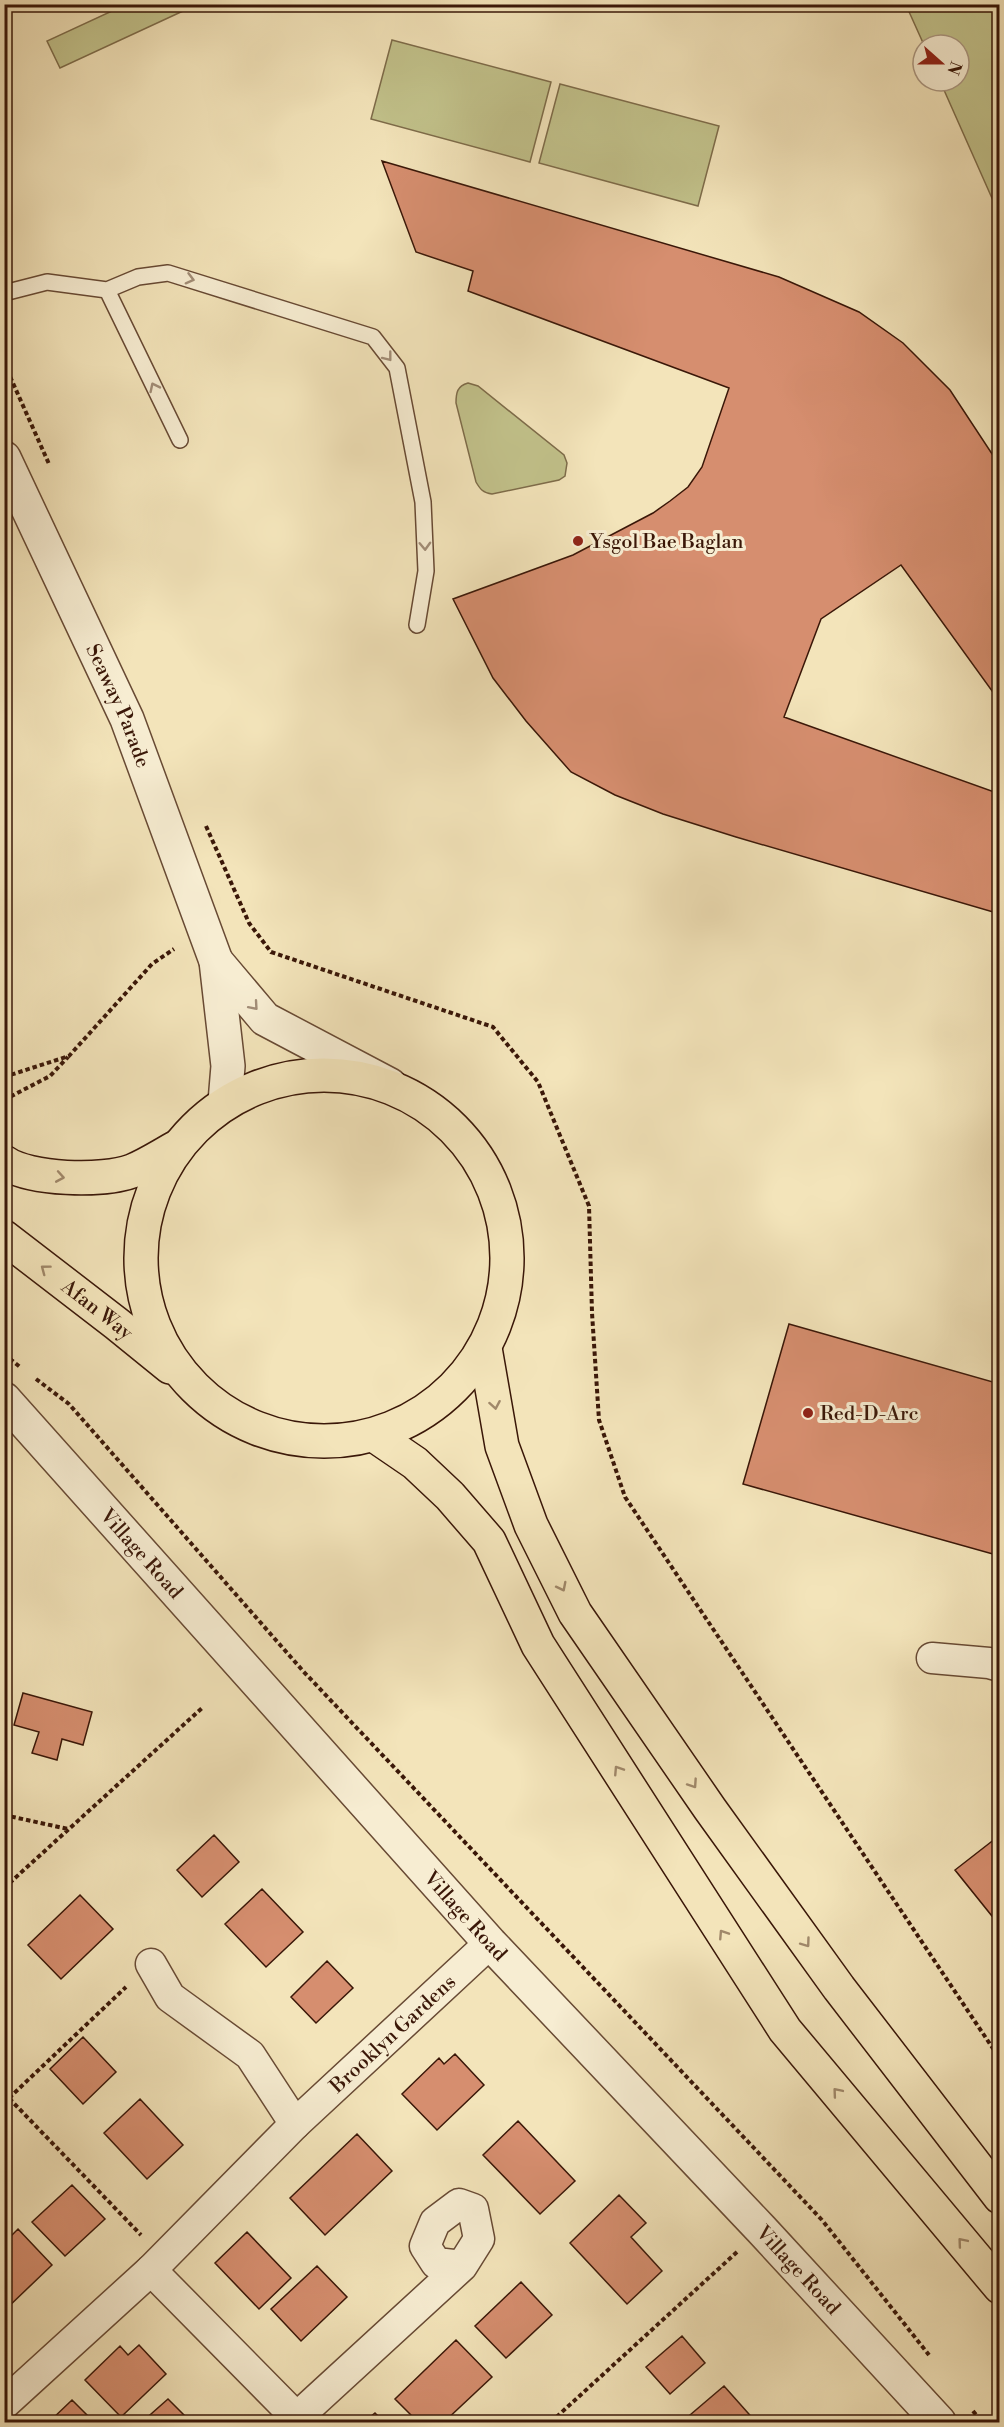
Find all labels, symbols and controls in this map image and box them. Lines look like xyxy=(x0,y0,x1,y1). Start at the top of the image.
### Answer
north arrow xyxy=(911,33,971,93)
text: N xyxy=(942,59,966,78)
one-way arrow xyxy=(185,271,195,284)
one-way arrow xyxy=(380,350,391,361)
one-way arrow xyxy=(150,383,162,394)
place label: Ysgol Bae Baglan xyxy=(589,530,744,555)
marker: Ysgol Bae Baglan xyxy=(571,534,585,548)
one-way arrow xyxy=(419,541,431,550)
street label: Seaway Parade xyxy=(80,640,155,771)
one-way arrow xyxy=(247,999,258,1010)
one-way arrow xyxy=(55,1170,65,1182)
one-way arrow xyxy=(41,1265,52,1276)
street label: Afan Way xyxy=(55,1274,138,1346)
one-way arrow xyxy=(488,1400,501,1410)
place label: Red-D-Arc xyxy=(820,1402,919,1427)
marker: Red-D-Arc xyxy=(801,1406,815,1420)
street label: Village Road xyxy=(93,1503,188,1605)
one-way arrow xyxy=(555,1581,566,1591)
one-way arrow xyxy=(614,1766,625,1777)
one-way arrow xyxy=(686,1778,697,1789)
street label: Village Road xyxy=(417,1866,512,1967)
one-way arrow xyxy=(719,1930,731,1940)
one-way arrow xyxy=(799,1936,810,1947)
street label: Brooklyn Gardens xyxy=(325,1970,462,2100)
one-way arrow xyxy=(833,2088,844,2099)
street label: Village Road xyxy=(750,2220,845,2321)
one-way arrow xyxy=(958,2238,969,2249)

